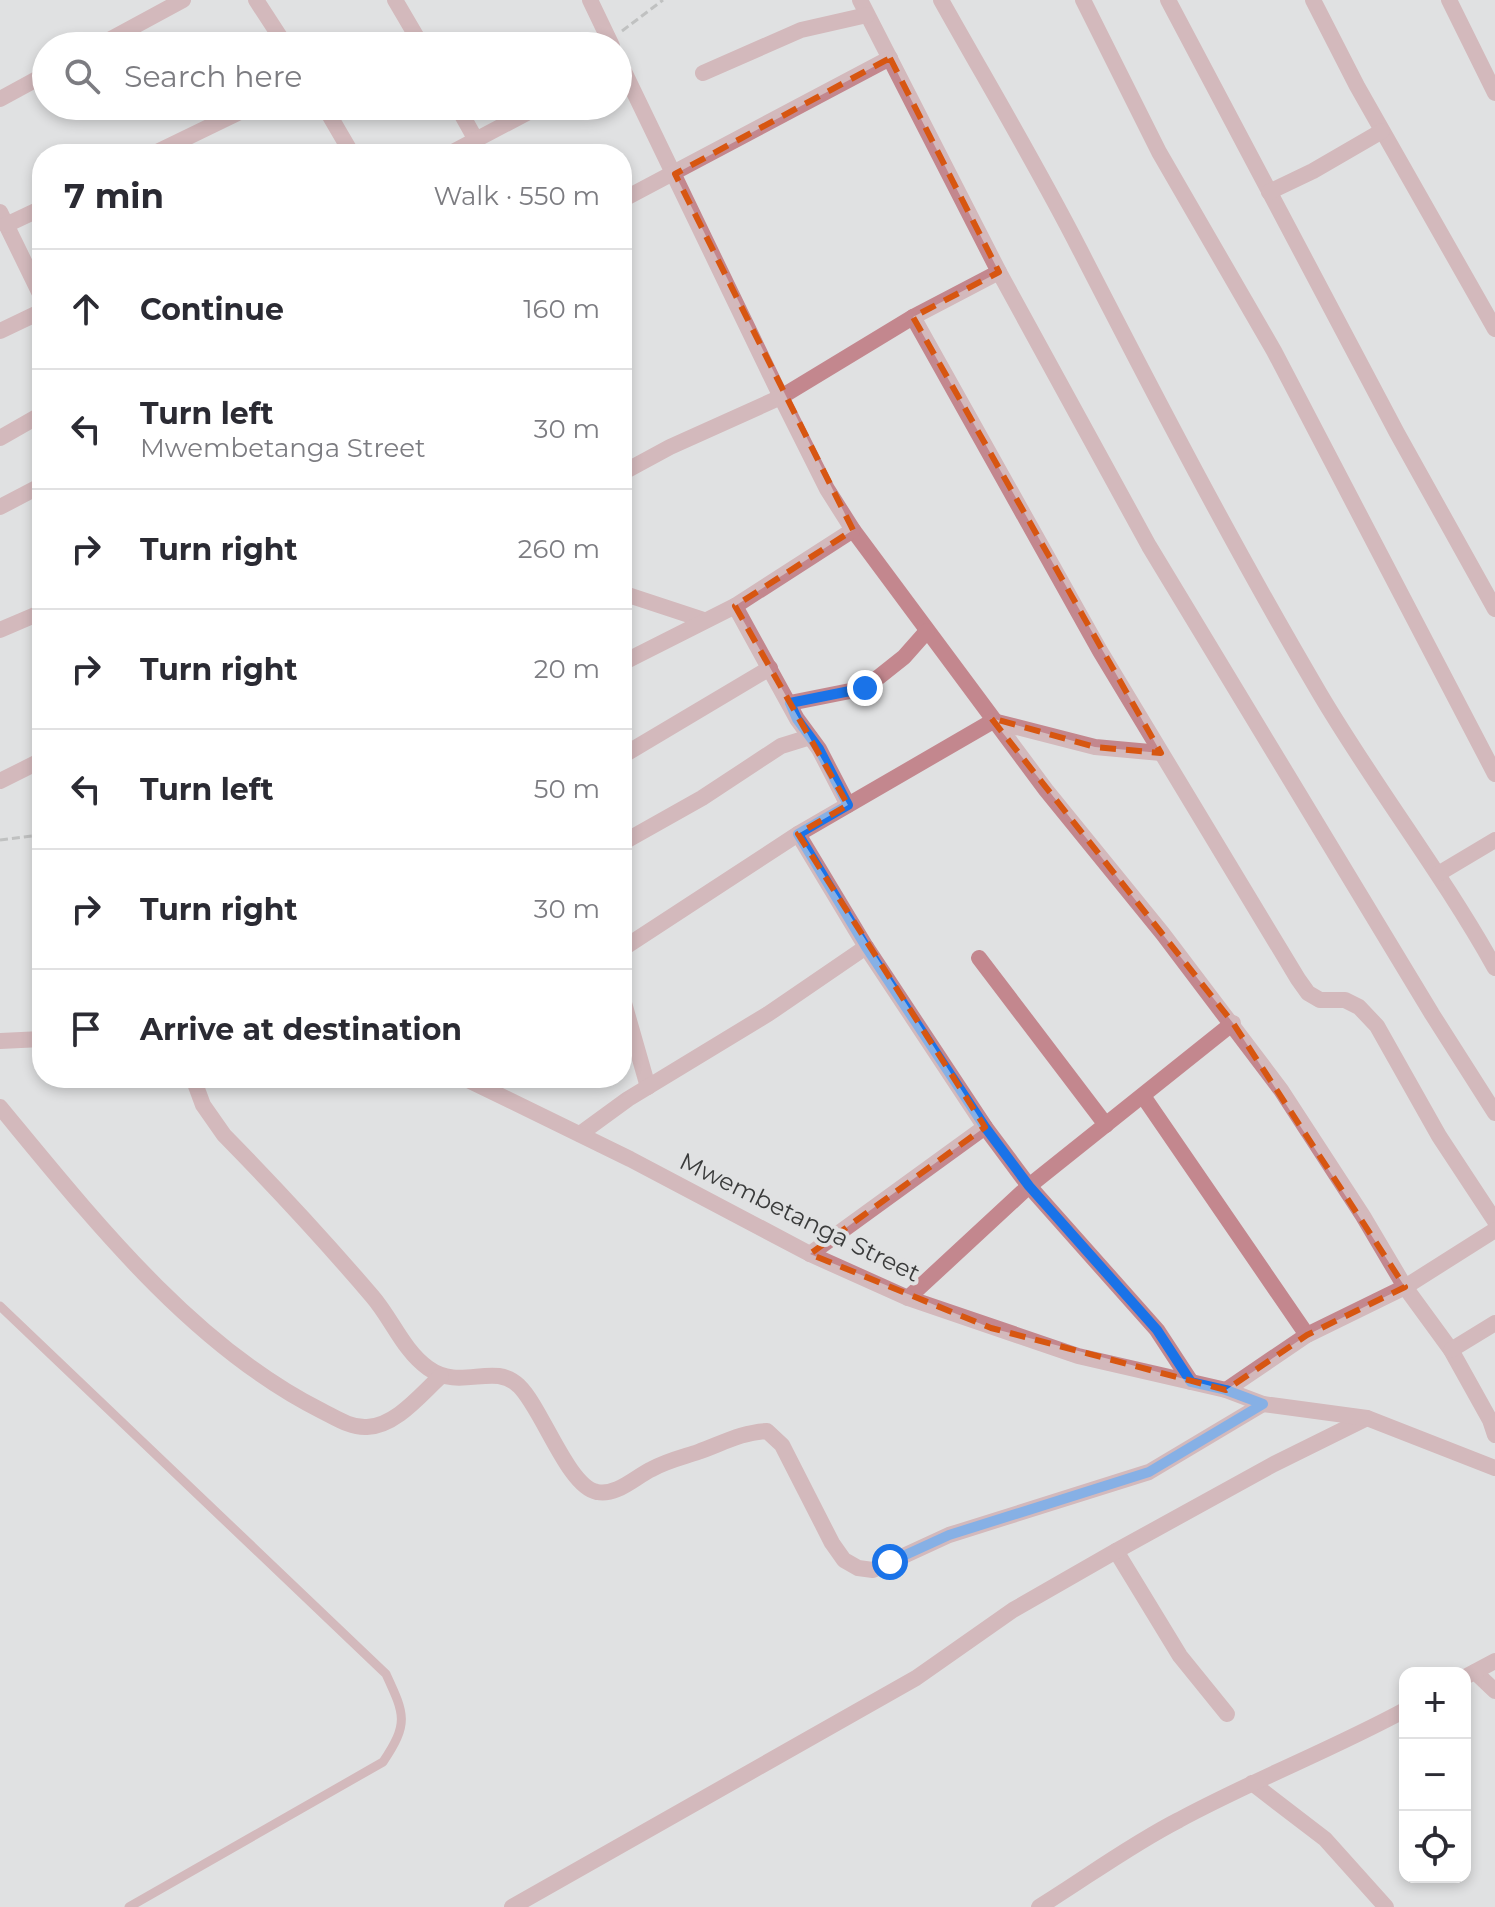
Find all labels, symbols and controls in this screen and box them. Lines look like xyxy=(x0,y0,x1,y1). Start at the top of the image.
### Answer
search box xyxy=(32,32,632,120)
icon: search xyxy=(60,54,104,98)
text: Search here xyxy=(124,58,302,95)
text: 7 min xyxy=(64,175,164,217)
text: Walk · 550 m xyxy=(434,180,600,212)
icon: ahead xyxy=(64,287,108,331)
text: Continue xyxy=(140,291,284,328)
text: 160 m xyxy=(523,293,600,325)
text: Turn left xyxy=(140,395,273,432)
icon: left xyxy=(64,407,108,451)
text: 30 m xyxy=(534,413,600,445)
text: Mwembetanga Street xyxy=(140,432,425,464)
icon: right xyxy=(64,527,108,571)
text: Turn right xyxy=(140,531,297,568)
text: 260 m xyxy=(518,533,600,565)
icon: right xyxy=(64,647,108,691)
text: Turn right xyxy=(140,651,297,688)
text: 20 m xyxy=(534,653,600,685)
route end xyxy=(847,670,883,706)
icon: left xyxy=(64,767,108,811)
text: Turn left xyxy=(140,771,273,808)
text: 50 m xyxy=(534,773,600,805)
icon: right xyxy=(64,887,108,931)
text: Turn right xyxy=(140,891,297,928)
text: 30 m xyxy=(534,893,600,925)
icon: arrive xyxy=(64,1007,108,1051)
text: Arrive at destination xyxy=(140,1011,462,1048)
street label: Mwembetanga Street xyxy=(675,1146,925,1288)
route start xyxy=(872,1544,908,1580)
map controls xyxy=(1399,1667,1471,1883)
button: + xyxy=(1399,1667,1471,1739)
button: − xyxy=(1399,1739,1471,1811)
button: locate xyxy=(1399,1811,1471,1883)

